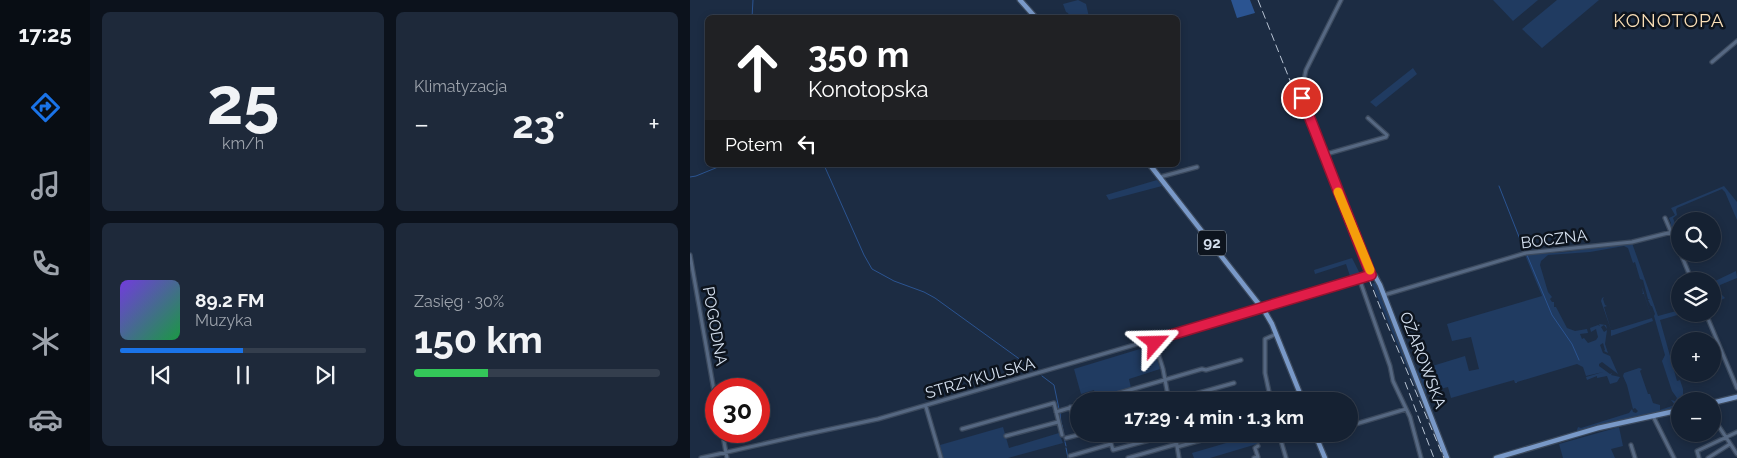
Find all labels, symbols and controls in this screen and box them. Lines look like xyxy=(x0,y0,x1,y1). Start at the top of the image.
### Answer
district label: KONOTOPA xyxy=(1613,9,1725,31)
text: 17:25 xyxy=(18,21,72,47)
text: 350 m xyxy=(808,34,909,75)
icon: ahead xyxy=(725,35,790,100)
text: 25 xyxy=(207,63,279,139)
text: Konotopska xyxy=(808,76,928,102)
text: Klimatyzacja xyxy=(414,77,507,96)
pin xyxy=(1281,77,1323,119)
icon: arrive xyxy=(1288,84,1316,112)
icon: directions xyxy=(28,90,63,125)
text: 23° xyxy=(512,102,565,147)
text: − xyxy=(414,108,429,141)
text: + xyxy=(648,108,660,141)
icon: left xyxy=(793,130,821,158)
text: Potem xyxy=(725,133,783,155)
text: km/h xyxy=(222,134,264,153)
icon: music xyxy=(28,168,63,203)
map controls xyxy=(1671,212,1721,442)
button: search xyxy=(1671,212,1721,262)
street label: BOCZNA xyxy=(1520,225,1589,253)
road number: 92 xyxy=(1198,230,1226,256)
icon: phone xyxy=(28,246,63,281)
button: layers xyxy=(1671,272,1721,322)
street label: POGODNA xyxy=(699,285,731,367)
text: 89.2 FM xyxy=(195,289,265,311)
text: Zasięg · 30% xyxy=(414,292,504,311)
street label: OŻAROWSKA xyxy=(1396,309,1451,411)
text: Muzyka xyxy=(195,311,252,330)
position arrow xyxy=(1128,316,1180,368)
text: 150 km xyxy=(414,317,543,362)
icon: climate xyxy=(28,324,63,359)
button: + xyxy=(1671,332,1721,382)
street label: STRZYKULSKA xyxy=(923,353,1037,403)
icon: previous xyxy=(147,361,175,389)
icon: pause xyxy=(229,361,257,389)
icon: next xyxy=(311,361,339,389)
speed limit sign: 30 xyxy=(705,378,770,443)
button: − xyxy=(1671,392,1721,442)
icon: car xyxy=(28,402,63,437)
text: 17:29 · 4 min · 1.3 km xyxy=(1124,406,1304,428)

